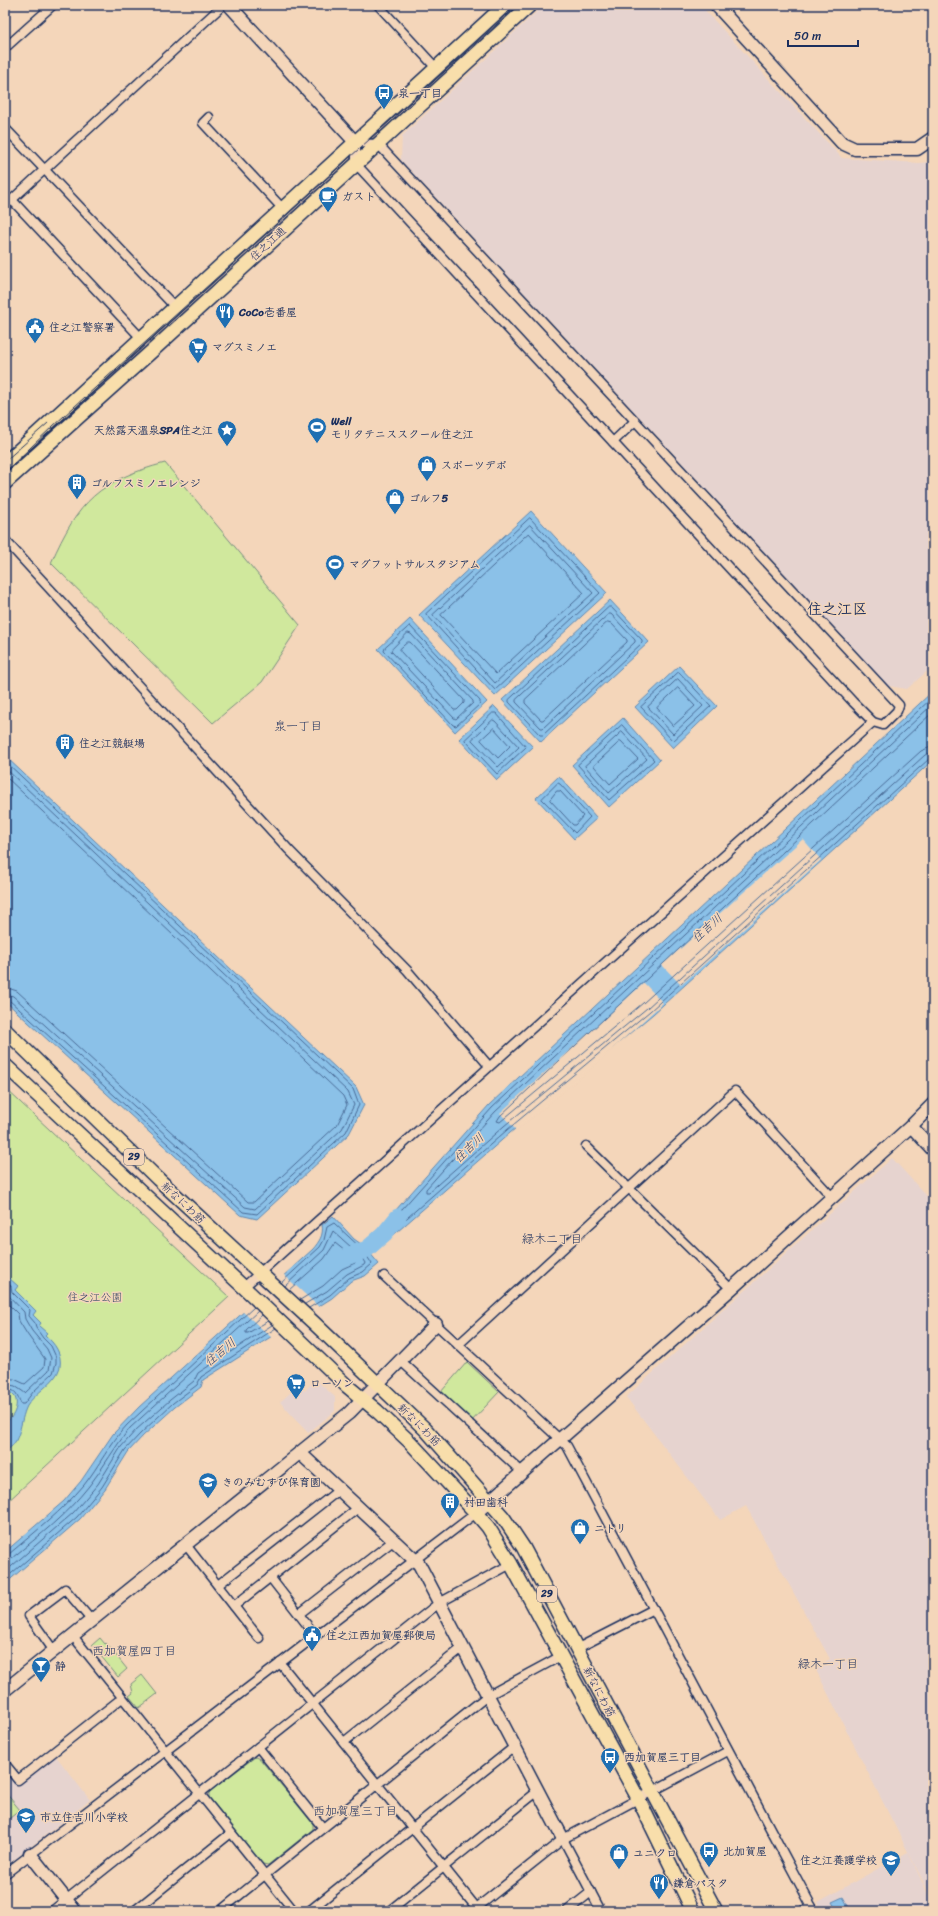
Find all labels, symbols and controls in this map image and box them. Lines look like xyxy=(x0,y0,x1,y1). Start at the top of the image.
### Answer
scale bar xyxy=(788,22,858,48)
text: 50 m xyxy=(794,25,821,47)
bus stop icon: 泉一丁目 xyxy=(373,82,395,110)
place label: 泉一丁目 xyxy=(398,84,442,103)
cafe icon: ガスト xyxy=(317,185,339,213)
place label: ガスト xyxy=(342,187,376,206)
street label: 住之江通 xyxy=(245,222,291,266)
restaurant icon: CoCo壱番屋 xyxy=(214,301,236,329)
place label: CoCo壱番屋 xyxy=(238,303,297,322)
public building icon: 住之江警察署 xyxy=(24,316,46,344)
place label: 住之江警察署 xyxy=(49,318,115,337)
supermarket icon: マグスミノエ xyxy=(187,336,209,364)
place label: マグスミノエ xyxy=(212,338,277,357)
place label: Well モリタテニススクール住之江 xyxy=(331,412,474,444)
sports icon: Well モリタテニススクール住之江 xyxy=(306,416,328,444)
place icon: 天然露天溫泉SPA住之江 xyxy=(216,419,238,447)
place label: 天然露天溫泉SPA住之江 xyxy=(93,421,213,440)
shop icon: スポーツデポ xyxy=(416,454,438,482)
place label: スポーツデポ xyxy=(441,456,507,475)
building icon: ゴルフスミノエレンジ xyxy=(66,472,88,500)
place label: ゴルフスミノエレンジ xyxy=(91,474,201,493)
shop icon: ゴルフ5 xyxy=(384,487,406,515)
place label: ゴルフ5 xyxy=(409,489,449,508)
sports icon: マグフットサルスタジアム xyxy=(324,553,346,581)
place label: マグフットサルスタジアム xyxy=(349,555,480,574)
district label: 住之江区 xyxy=(807,596,867,622)
district label: 泉一丁目 xyxy=(274,715,322,737)
building icon: 住之江競艇場 xyxy=(54,732,76,760)
place label: 住之江競艇場 xyxy=(79,734,145,753)
water label: 住吉川 xyxy=(686,908,728,948)
water label: 住吉川 xyxy=(448,1128,490,1168)
road number: 29 xyxy=(124,1149,144,1165)
street label: 新なにわ筋 xyxy=(156,1177,210,1229)
district label: 緑木二丁目 xyxy=(522,1228,582,1250)
park label: 住之江公園 xyxy=(68,1288,123,1307)
water label: 住吉川 xyxy=(199,1332,241,1372)
supermarket icon: ローソン xyxy=(285,1372,307,1400)
place label: ローソン xyxy=(310,1374,354,1393)
street label: 新なにわ筋 xyxy=(393,1399,445,1451)
school or university icon: きのみむすび保育園 xyxy=(197,1471,219,1499)
place label: きのみむすび保育園 xyxy=(222,1473,321,1492)
building icon: 村田歯科 xyxy=(439,1491,461,1519)
place label: 村田歯科 xyxy=(464,1493,508,1512)
shop icon: ニトリ xyxy=(569,1517,591,1545)
place label: ニトリ xyxy=(594,1519,627,1538)
road number: 29 xyxy=(537,1586,557,1602)
public building icon: 住之江西加賀屋郵便局 xyxy=(301,1624,323,1652)
place label: 住之江西加賀屋郵便局 xyxy=(326,1626,436,1645)
district label: 西加賀屋四丁目 xyxy=(92,1640,176,1662)
district label: 緑木一丁目 xyxy=(798,1653,858,1675)
bar icon: 静 xyxy=(30,1655,52,1683)
place label: 静 xyxy=(55,1657,66,1676)
street label: 新なにわ筋 xyxy=(578,1663,620,1721)
bus stop icon: 西加賀屋三丁目 xyxy=(599,1746,621,1774)
place label: 西加賀屋三丁目 xyxy=(624,1748,701,1767)
district label: 西加賀屋三丁目 xyxy=(313,1800,397,1822)
school or university icon: 市立住吉川小学校 xyxy=(15,1806,37,1834)
place label: 市立住吉川小学校 xyxy=(40,1808,128,1827)
bus stop icon: 北加賀屋 xyxy=(698,1840,720,1868)
shop icon: ユニクロ xyxy=(608,1842,630,1870)
place label: 北加賀屋 xyxy=(723,1842,767,1861)
place label: ユニクロ xyxy=(633,1844,677,1863)
school or university icon: 住之江養護学校 xyxy=(880,1849,902,1877)
place label: 住之江養護学校 xyxy=(800,1851,877,1870)
restaurant icon: 鎌倉パスタ xyxy=(648,1872,670,1900)
place label: 鎌倉パスタ xyxy=(673,1874,728,1893)

